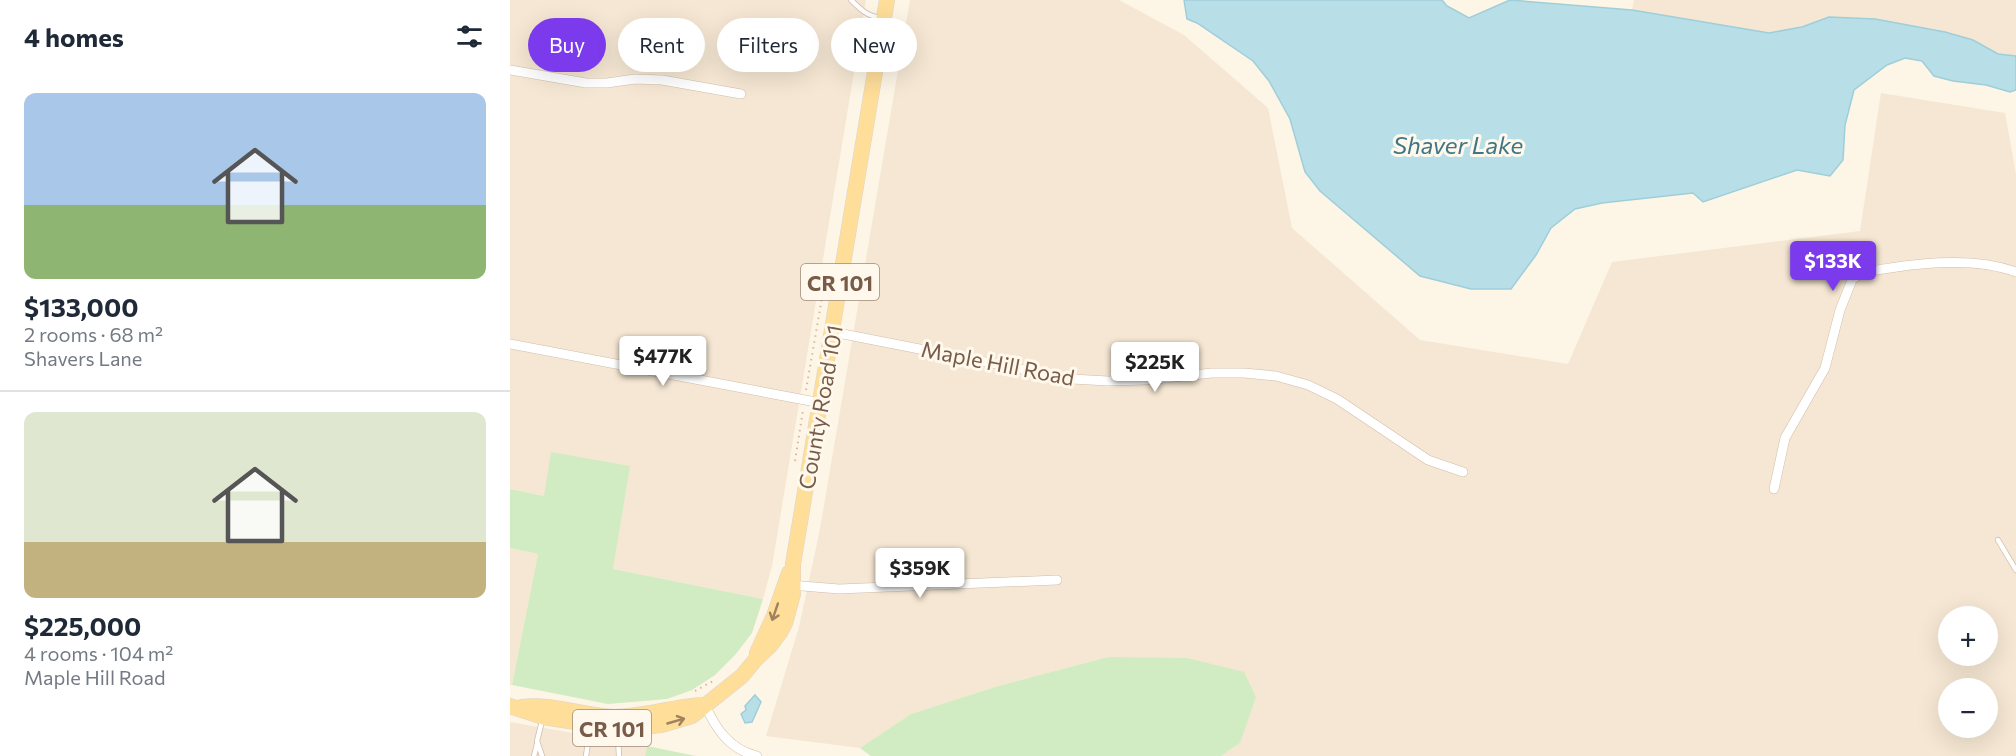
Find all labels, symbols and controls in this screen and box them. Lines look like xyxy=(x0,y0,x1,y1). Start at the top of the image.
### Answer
chip: Buy xyxy=(528,18,606,72)
chip: Rent xyxy=(618,18,705,72)
chip: Filters xyxy=(717,18,819,72)
chip: New xyxy=(831,18,917,72)
icon: filters xyxy=(453,20,486,53)
text: 4 homes xyxy=(24,21,124,52)
water label: Shaver Lake xyxy=(1393,130,1523,159)
icon: home xyxy=(201,132,309,240)
pin: $133K xyxy=(1791,241,1875,292)
text: $133K xyxy=(1804,248,1862,272)
road number: CR 101 xyxy=(801,264,879,300)
text: $133,000 xyxy=(24,291,138,322)
text: 2 rooms · 68 m² xyxy=(24,322,163,346)
street label: County Road 101 xyxy=(792,323,848,491)
street label: Maple Hill Road xyxy=(919,335,1077,391)
pin: $477K xyxy=(621,336,705,387)
pin: $225K xyxy=(1113,342,1197,393)
text: $477K xyxy=(633,343,693,367)
text: Shavers Lane xyxy=(24,346,142,370)
text: $225K xyxy=(1125,349,1185,373)
icon: home xyxy=(201,451,309,559)
pin: $359K xyxy=(878,548,962,599)
text: $359K xyxy=(889,555,951,579)
one-way arrow xyxy=(769,602,780,621)
map controls xyxy=(1938,606,1998,738)
button: + xyxy=(1938,606,1998,666)
text: $225,000 xyxy=(24,610,141,641)
text: 4 rooms · 104 m² xyxy=(24,641,173,665)
text: Maple Hill Road xyxy=(24,665,166,689)
button: − xyxy=(1938,678,1998,738)
road number: CR 101 xyxy=(573,710,651,746)
one-way arrow xyxy=(666,715,685,726)

